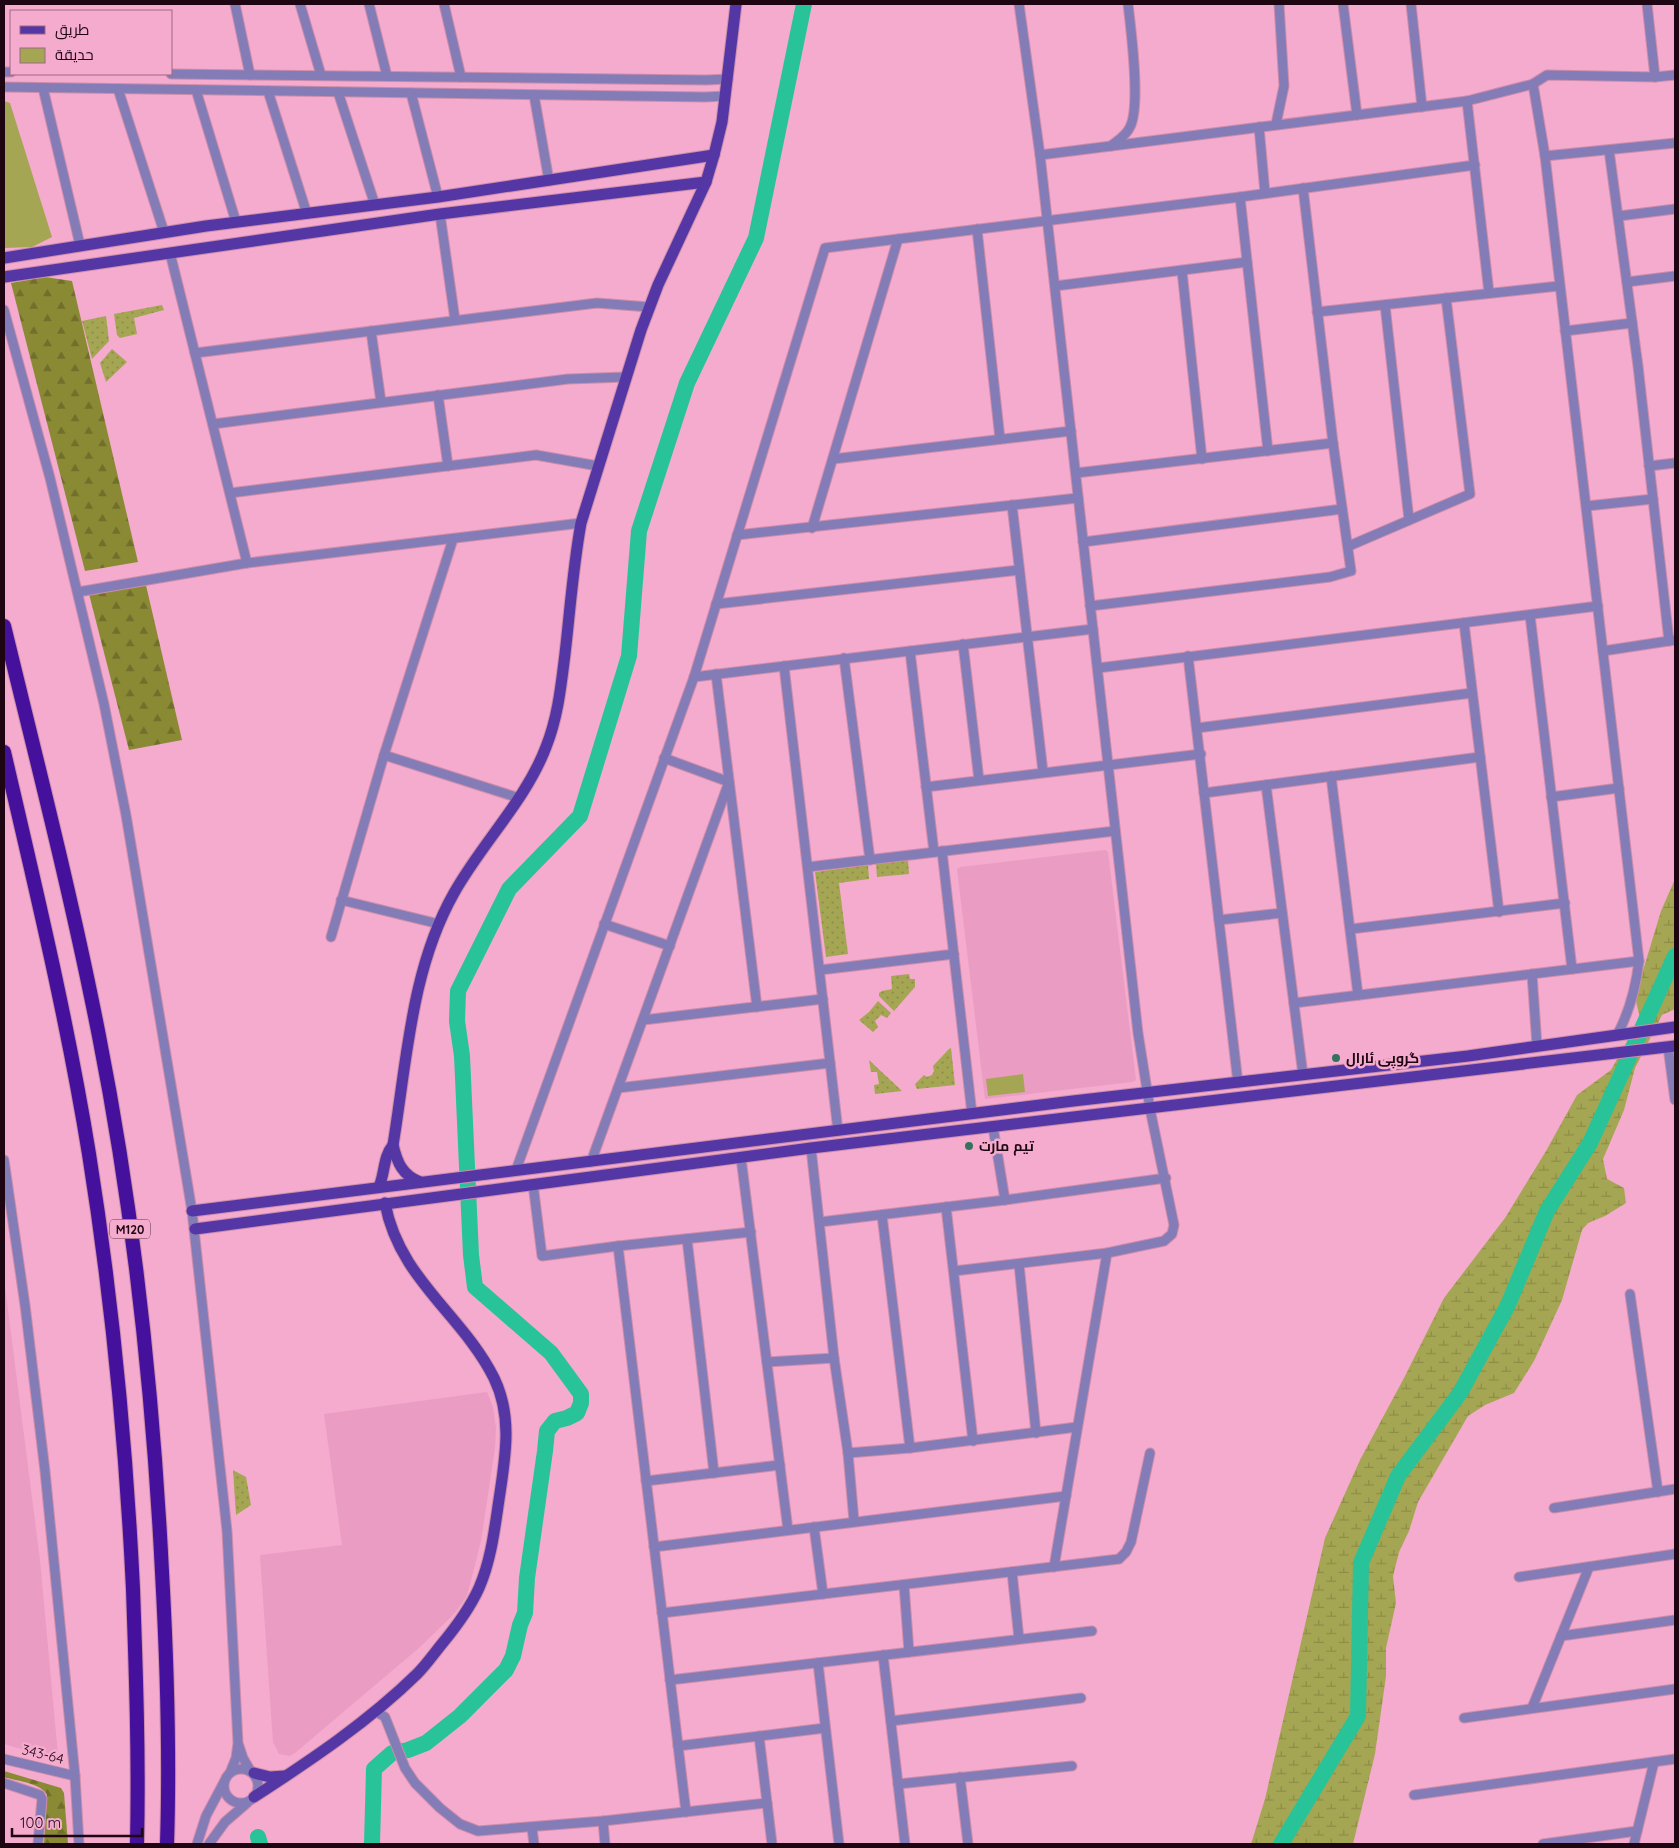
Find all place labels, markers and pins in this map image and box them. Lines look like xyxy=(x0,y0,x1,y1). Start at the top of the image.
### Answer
place label: گروپی ئارال xyxy=(1346,1049,1419,1069)
marker: گروپی ئارال xyxy=(1330,1052,1342,1064)
place label: تیم مارت xyxy=(979,1137,1035,1156)
marker: تیم مارت xyxy=(963,1140,975,1152)

